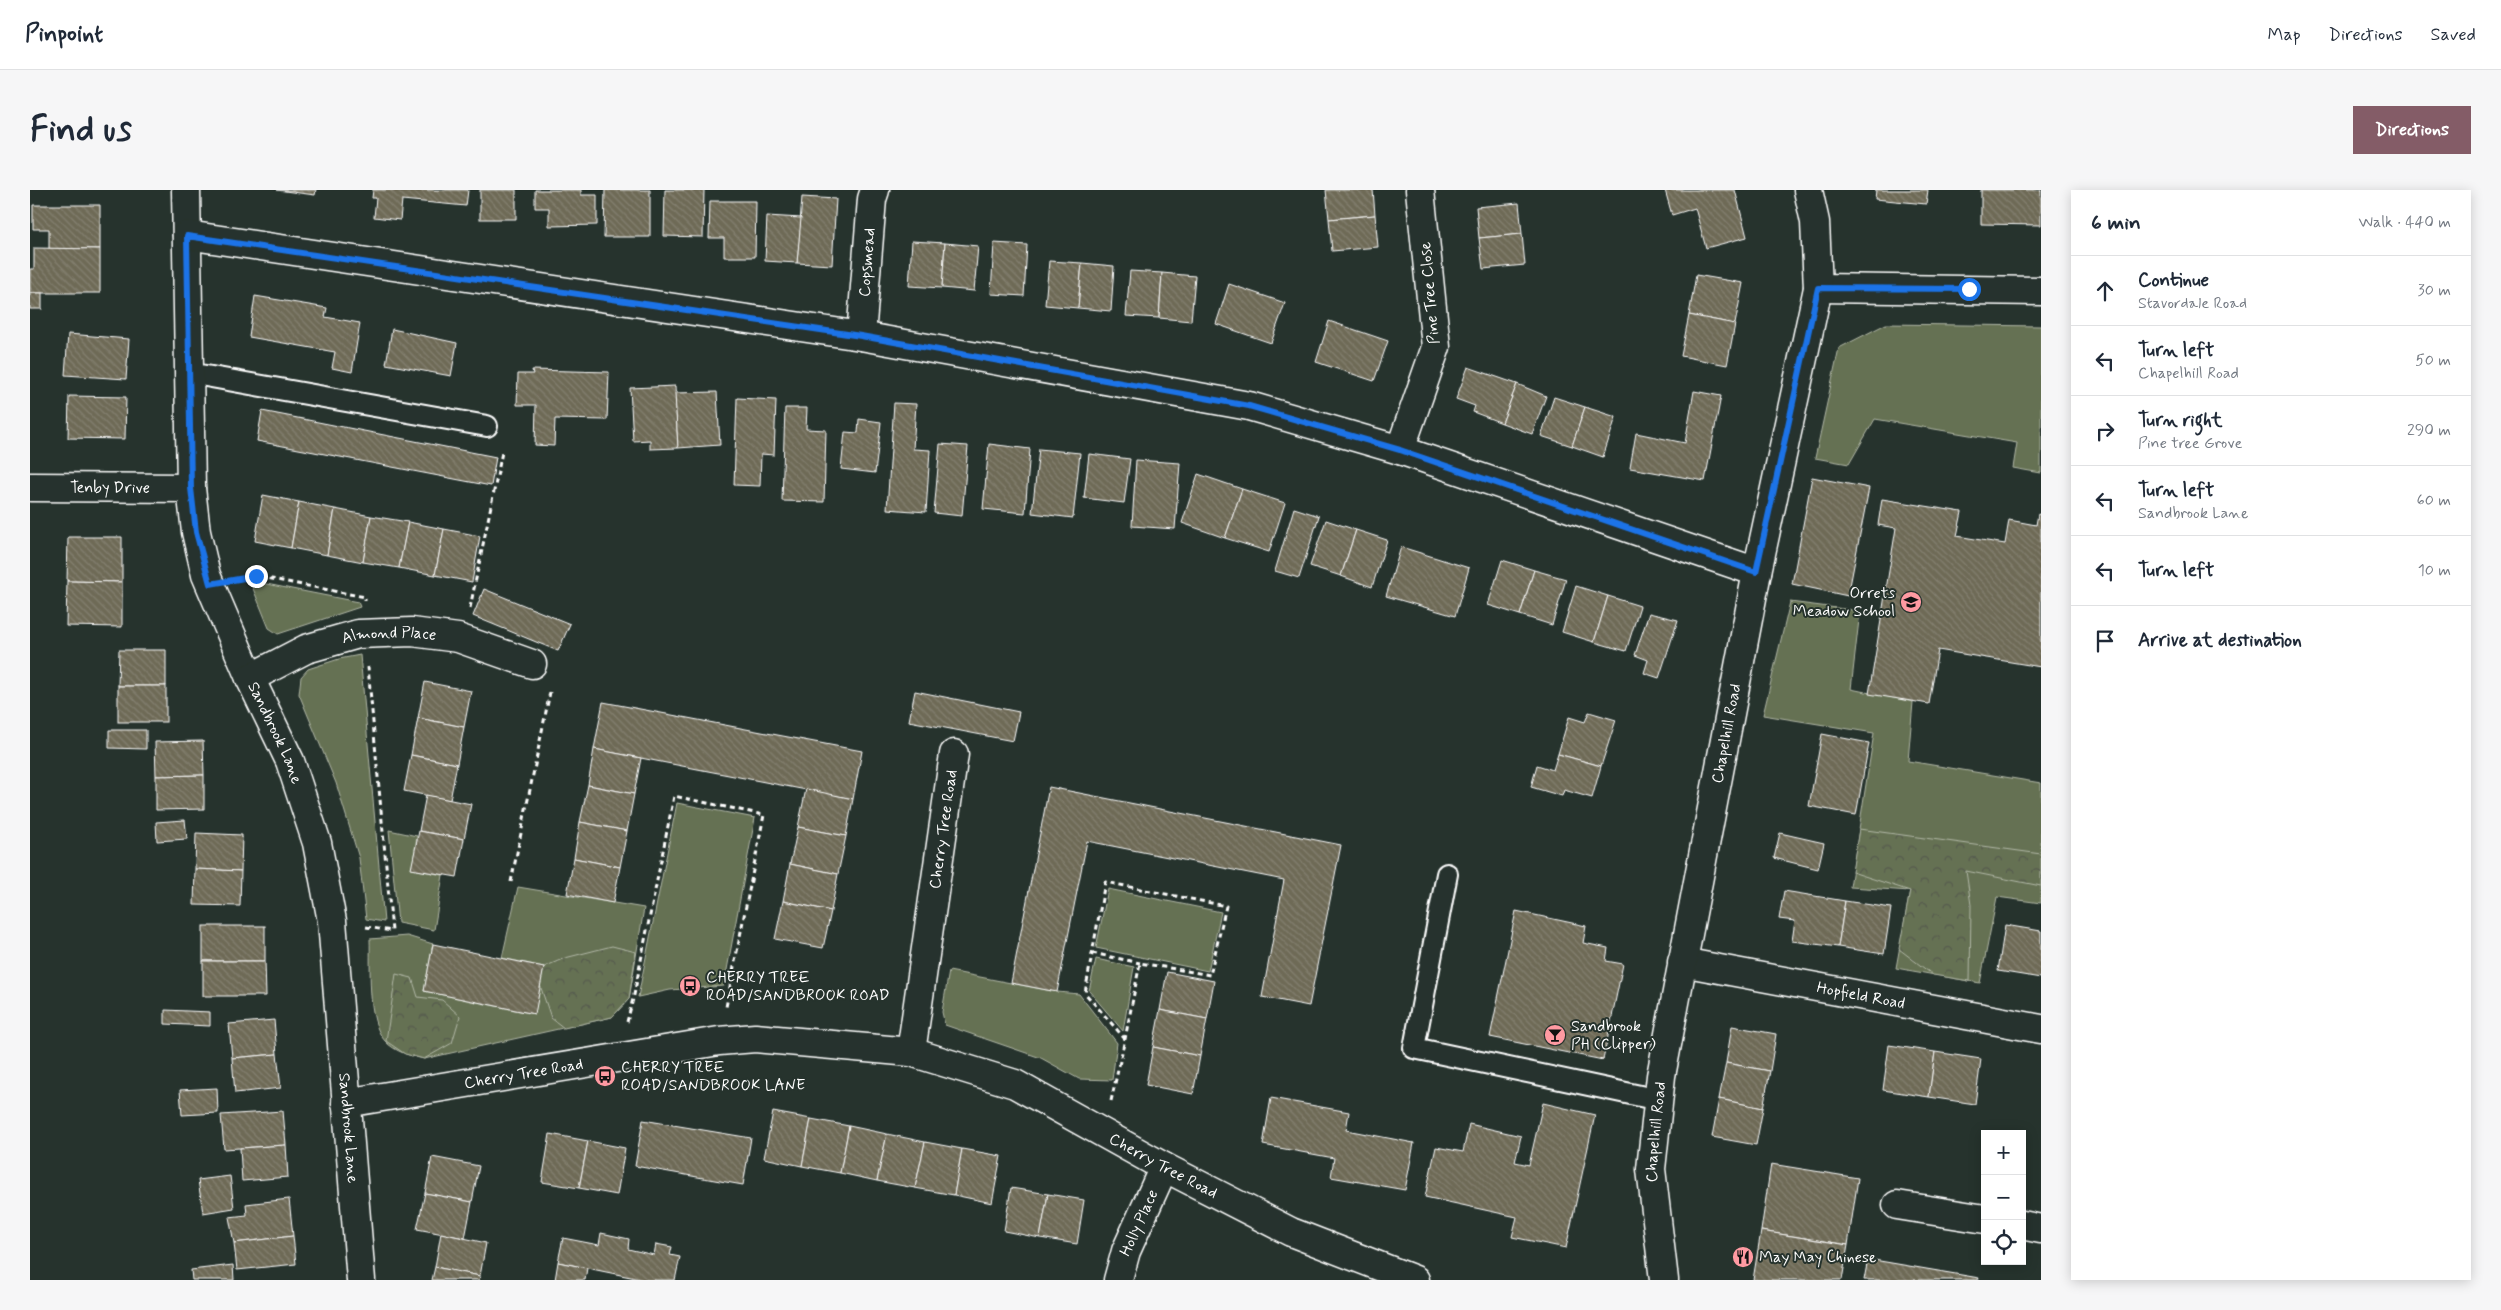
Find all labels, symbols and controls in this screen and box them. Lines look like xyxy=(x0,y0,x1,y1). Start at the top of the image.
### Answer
text: Pinpoint xyxy=(25,19,103,50)
text: Map xyxy=(2268,23,2301,47)
text: Directions xyxy=(2329,23,2403,47)
text: Saved xyxy=(2431,23,2476,47)
button: Directions xyxy=(2353,106,2471,154)
text: Find us xyxy=(30,107,132,153)
text: 6 min xyxy=(2091,209,2141,237)
text: Walk · 440 m xyxy=(2358,212,2451,233)
street label: Copsmead xyxy=(854,227,880,298)
street label: Pine Tree Close xyxy=(1415,241,1445,345)
text: Continue xyxy=(2138,268,2209,293)
icon: ahead xyxy=(2091,277,2119,305)
route start xyxy=(1958,278,1981,301)
text: 30 m xyxy=(2418,280,2451,301)
text: Stavordale Road xyxy=(2138,293,2247,314)
text: Turn left xyxy=(2138,338,2214,363)
icon: left xyxy=(2091,347,2119,375)
text: 50 m xyxy=(2415,350,2451,371)
text: Chapelhill Road xyxy=(2138,363,2239,384)
text: Turn right xyxy=(2138,408,2222,433)
icon: right xyxy=(2091,417,2119,445)
text: 290 m xyxy=(2407,420,2451,441)
text: Pine tree Grove xyxy=(2138,433,2242,454)
street label: Tenby Drive xyxy=(70,477,150,498)
text: Turn left xyxy=(2138,478,2214,503)
icon: left xyxy=(2091,487,2119,515)
text: 60 m xyxy=(2417,490,2451,511)
text: Sandbrook Lane xyxy=(2138,503,2248,524)
icon: left xyxy=(2091,557,2119,585)
text: Turn left xyxy=(2138,558,2214,583)
text: 10 m xyxy=(2418,560,2451,581)
route end xyxy=(245,565,268,588)
place label: Orrets Meadow School xyxy=(1793,583,1895,622)
school or university icon: Orrets Meadow School xyxy=(1899,590,1923,614)
street label: Almond Place xyxy=(339,621,438,649)
icon: arrive xyxy=(2091,627,2119,655)
text: Arrive at destination xyxy=(2138,628,2302,653)
street label: Sandbrook Lane xyxy=(243,678,308,787)
street label: Chapelhill Road xyxy=(1706,682,1746,785)
street label: Cherry Tree Road xyxy=(924,768,962,890)
place label: CHERRY TREE ROAD/SANDBROOK ROAD xyxy=(706,967,890,1006)
bus stop icon: CHERRY TREE ROAD/SANDBROOK ROAD xyxy=(678,974,702,998)
street label: Hopfield Road xyxy=(1815,977,1907,1014)
place label: Sandbrook PH (Clipper) xyxy=(1571,1016,1656,1055)
bar icon: Sandbrook PH (Clipper) xyxy=(1543,1023,1567,1047)
street label: Cherry Tree Road xyxy=(462,1053,585,1094)
place label: CHERRY TREE ROAD/SANDBROOK LANE xyxy=(621,1057,805,1096)
bus stop icon: CHERRY TREE ROAD/SANDBROOK LANE xyxy=(593,1064,617,1088)
street label: Sandbrook Lane xyxy=(334,1072,364,1184)
street label: Chapelhill Road xyxy=(1640,1081,1671,1183)
street label: Cherry Tree Road xyxy=(1105,1128,1221,1203)
map controls xyxy=(1981,1130,2026,1265)
button: + xyxy=(1981,1130,2026,1175)
button: − xyxy=(1981,1175,2026,1220)
street label: Holly Place xyxy=(1115,1186,1163,1260)
button: locate xyxy=(1981,1220,2026,1265)
restaurant icon: May May Chinese xyxy=(1731,1245,1755,1269)
place label: May May Chinese xyxy=(1759,1247,1877,1268)

